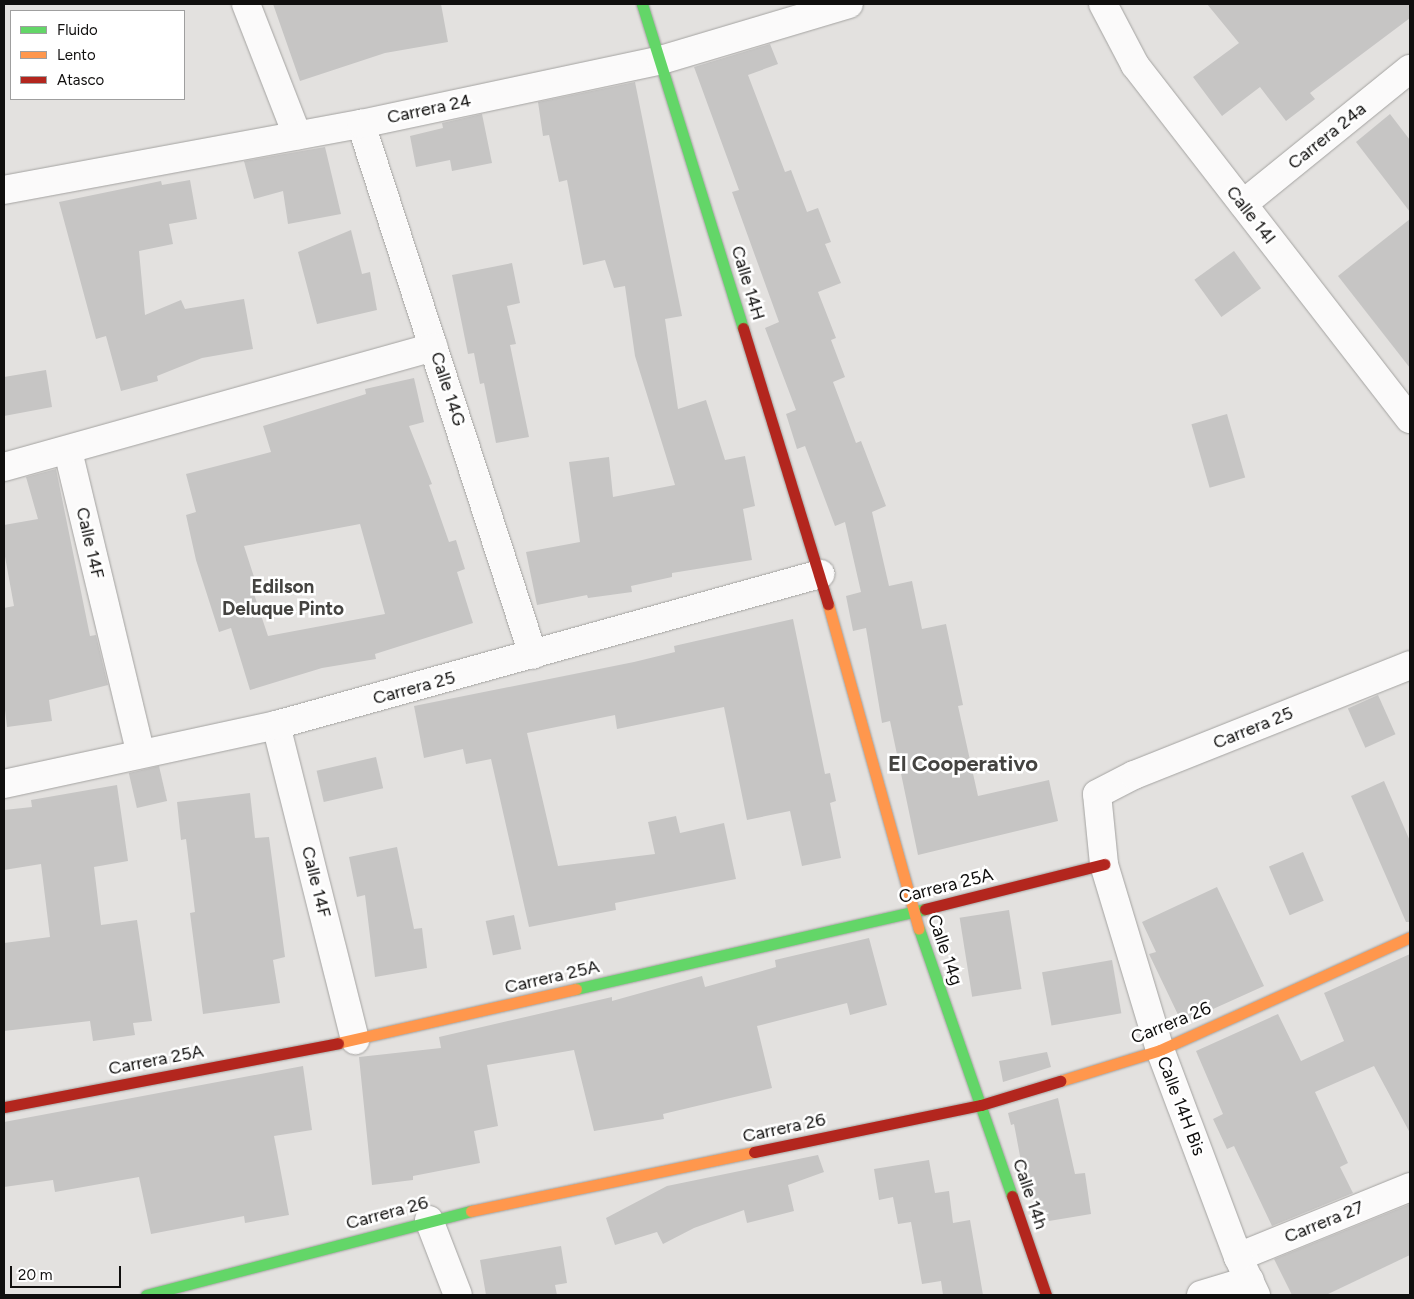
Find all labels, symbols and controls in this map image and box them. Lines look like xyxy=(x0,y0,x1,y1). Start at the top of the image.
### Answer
legend xyxy=(10,10,185,100)
text: Fluido xyxy=(57,21,98,39)
text: Lento xyxy=(57,46,96,64)
text: Atasco xyxy=(57,71,104,89)
street label: Carrera 24 xyxy=(385,90,473,128)
street label: Carrera 24a xyxy=(1284,98,1370,174)
street label: Calle 14I xyxy=(1222,182,1280,248)
street label: Calle 14H xyxy=(726,243,770,323)
street label: Calle 14G xyxy=(426,349,470,429)
street label: Calle 14F xyxy=(71,505,109,581)
district label: Edilson Deluque Pinto xyxy=(222,576,344,620)
street label: Carrera 25 xyxy=(371,667,457,709)
street label: Carrera 25 xyxy=(1210,702,1296,754)
district label: El Cooperativo xyxy=(888,751,1038,777)
street label: Calle 14F xyxy=(297,844,335,920)
street label: Carrera 25A xyxy=(897,864,995,908)
street label: Calle 14g xyxy=(923,912,967,988)
street label: Carrera 25A xyxy=(503,956,601,998)
street label: Carrera 26 xyxy=(1128,997,1214,1049)
street label: Carrera 25A xyxy=(107,1040,205,1080)
street label: Calle 14H Bis xyxy=(1152,1053,1210,1159)
street label: Carrera 26 xyxy=(741,1109,827,1147)
street label: Calle 14h xyxy=(1008,1156,1052,1232)
street label: Carrera 26 xyxy=(344,1192,430,1234)
street label: Carrera 27 xyxy=(1281,1196,1367,1248)
scale bar xyxy=(12,1256,124,1288)
text: 20 m xyxy=(18,1266,52,1284)

